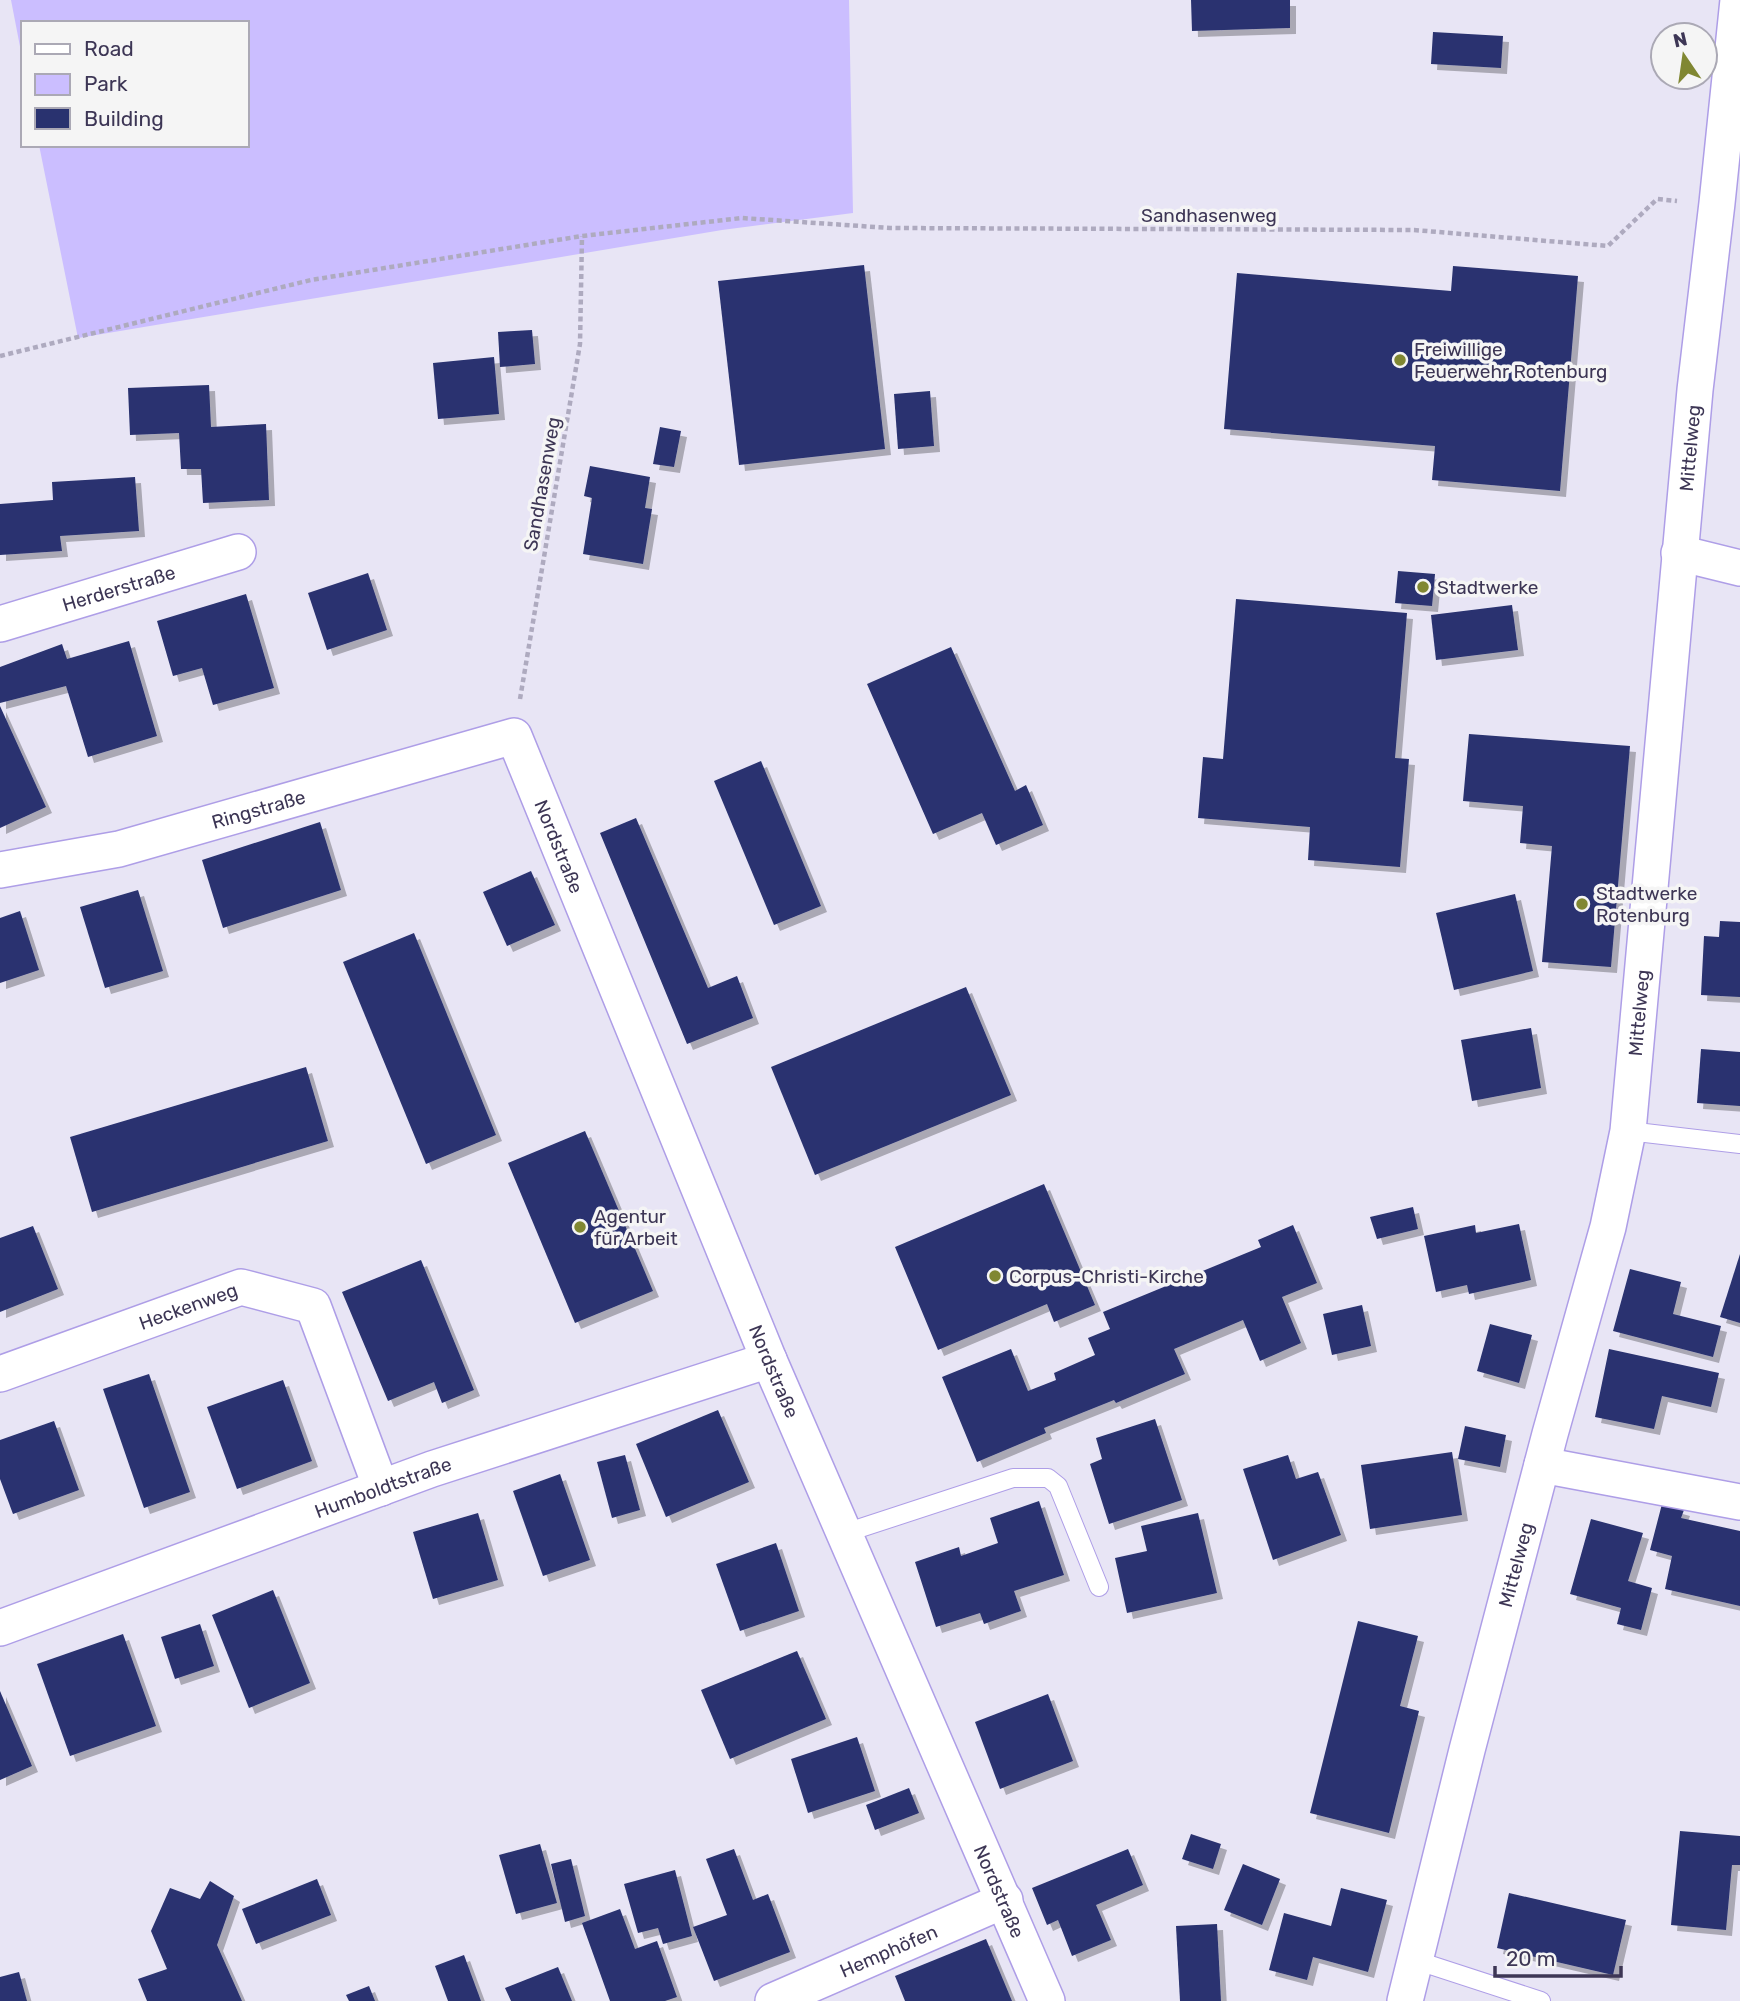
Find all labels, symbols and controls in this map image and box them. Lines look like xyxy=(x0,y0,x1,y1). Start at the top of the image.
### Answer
legend xyxy=(21,21,248,147)
north arrow xyxy=(1649,21,1719,91)
text: N xyxy=(1671,27,1690,53)
text: Road xyxy=(84,36,134,61)
text: Park xyxy=(84,71,128,96)
text: Building xyxy=(84,106,164,131)
street label: Sandhasenweg xyxy=(1141,204,1277,227)
place label: Freiwillige Feuerwehr Rotenburg xyxy=(1414,338,1607,383)
marker: Freiwillige Feuerwehr Rotenburg xyxy=(1392,352,1408,368)
street label: Mittelweg xyxy=(1674,404,1705,492)
street label: Sandhasenweg xyxy=(519,415,565,553)
street label: Herderstraße xyxy=(59,560,178,616)
place label: Stadtwerke xyxy=(1437,576,1538,599)
marker: Stadtwerke xyxy=(1415,579,1431,595)
street label: Ringstraße xyxy=(209,785,308,833)
street label: Nordstraße xyxy=(530,796,589,897)
place label: Stadtwerke Rotenburg xyxy=(1596,882,1697,927)
marker: Stadtwerke Rotenburg xyxy=(1574,896,1590,912)
street label: Mittelweg xyxy=(1623,969,1654,1057)
place label: Agentur für Arbeit xyxy=(594,1205,678,1250)
marker: Agentur für Arbeit xyxy=(572,1219,588,1235)
place label: Corpus-Christi-Kirche xyxy=(1009,1265,1204,1288)
marker: Corpus-Christi-Kirche xyxy=(987,1268,1003,1284)
street label: Heckenweg xyxy=(136,1278,240,1334)
street label: Nordstraße xyxy=(744,1321,804,1421)
street label: Humboldtstraße xyxy=(311,1452,454,1523)
street label: Mittelweg xyxy=(1493,1520,1538,1610)
street label: Nordstraße xyxy=(969,1841,1030,1941)
street label: Hemphöfen xyxy=(836,1919,941,1982)
scale bar xyxy=(1495,1934,1621,1978)
text: 20 m xyxy=(1506,1946,1555,1971)

